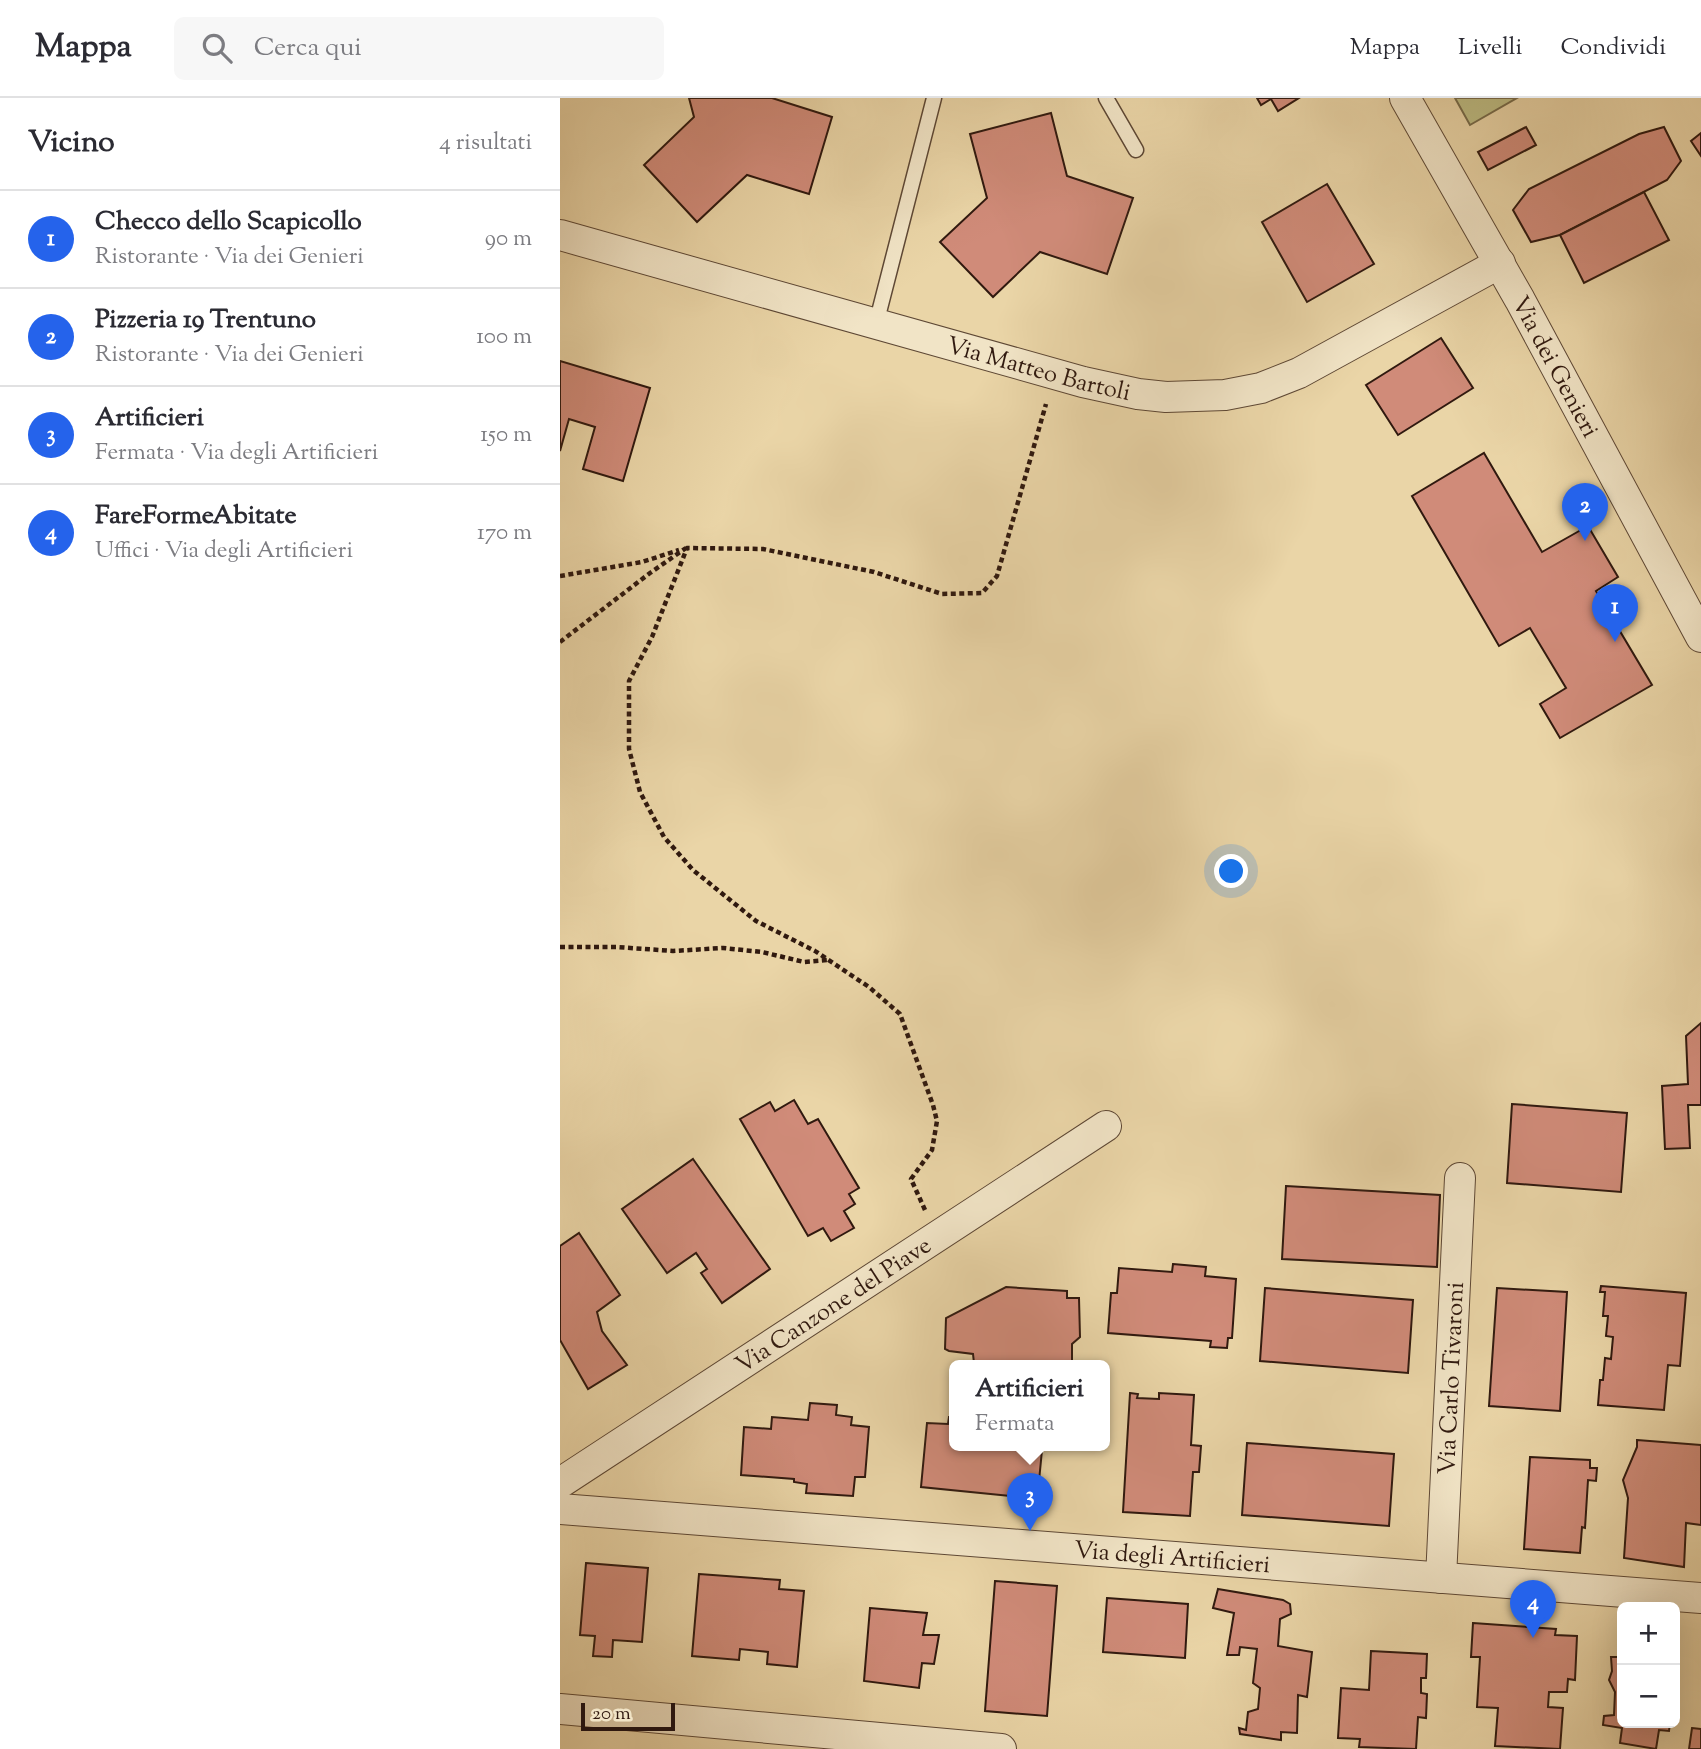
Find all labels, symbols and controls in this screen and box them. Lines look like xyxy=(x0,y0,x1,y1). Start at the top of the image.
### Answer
search box xyxy=(174,17,664,80)
text: Mappa xyxy=(35,24,132,72)
icon: search xyxy=(198,29,236,67)
text: Cerca qui xyxy=(254,30,362,67)
text: Mappa xyxy=(1350,31,1420,65)
text: Livelli xyxy=(1458,31,1522,65)
text: Condividi xyxy=(1560,31,1666,65)
text: Vicino xyxy=(28,122,115,165)
text: 4 risultati xyxy=(439,127,532,160)
text: Checco dello Scapicollo xyxy=(95,204,362,241)
text: 1 xyxy=(47,223,55,256)
text: 90 m xyxy=(485,223,532,256)
text: Ristorante · Via dei Genieri xyxy=(95,241,364,274)
street label: Via dei Genieri xyxy=(1502,291,1606,445)
text: Pizzeria 19 Trentuno xyxy=(95,302,316,339)
text: 2 xyxy=(46,321,56,354)
text: 100 m xyxy=(476,321,532,354)
street label: Via Matteo Bartoli xyxy=(942,329,1134,411)
text: Ristorante · Via dei Genieri xyxy=(95,339,364,372)
text: Artificieri xyxy=(95,400,204,437)
text: 3 xyxy=(46,419,56,452)
text: 150 m xyxy=(480,419,532,452)
text: Fermata · Via degli Artificieri xyxy=(95,437,378,470)
pin: 2 xyxy=(1562,483,1608,541)
text: FareFormeAbitate xyxy=(95,498,297,535)
text: 4 xyxy=(45,517,57,550)
text: 170 m xyxy=(477,517,532,550)
text: Uffici · Via degli Artificieri xyxy=(95,535,353,568)
pin: 1 xyxy=(1592,584,1638,642)
your location xyxy=(1214,854,1248,888)
street label: Via Canzone del Piave xyxy=(729,1230,939,1383)
street label: Via Carlo Tivaroni xyxy=(1431,1281,1474,1476)
popup xyxy=(949,1360,1110,1451)
text: Artificieri xyxy=(975,1371,1084,1408)
text: Fermata xyxy=(975,1408,1055,1441)
pin: 3 xyxy=(1007,1473,1053,1531)
street label: Via degli Artificieri xyxy=(1073,1534,1271,1583)
pin: 4 xyxy=(1510,1580,1556,1638)
map controls xyxy=(1617,1602,1680,1728)
button: + xyxy=(1617,1602,1680,1665)
button: − xyxy=(1617,1665,1680,1728)
scale bar xyxy=(581,1700,676,1732)
text: 20 m xyxy=(592,1701,631,1728)

